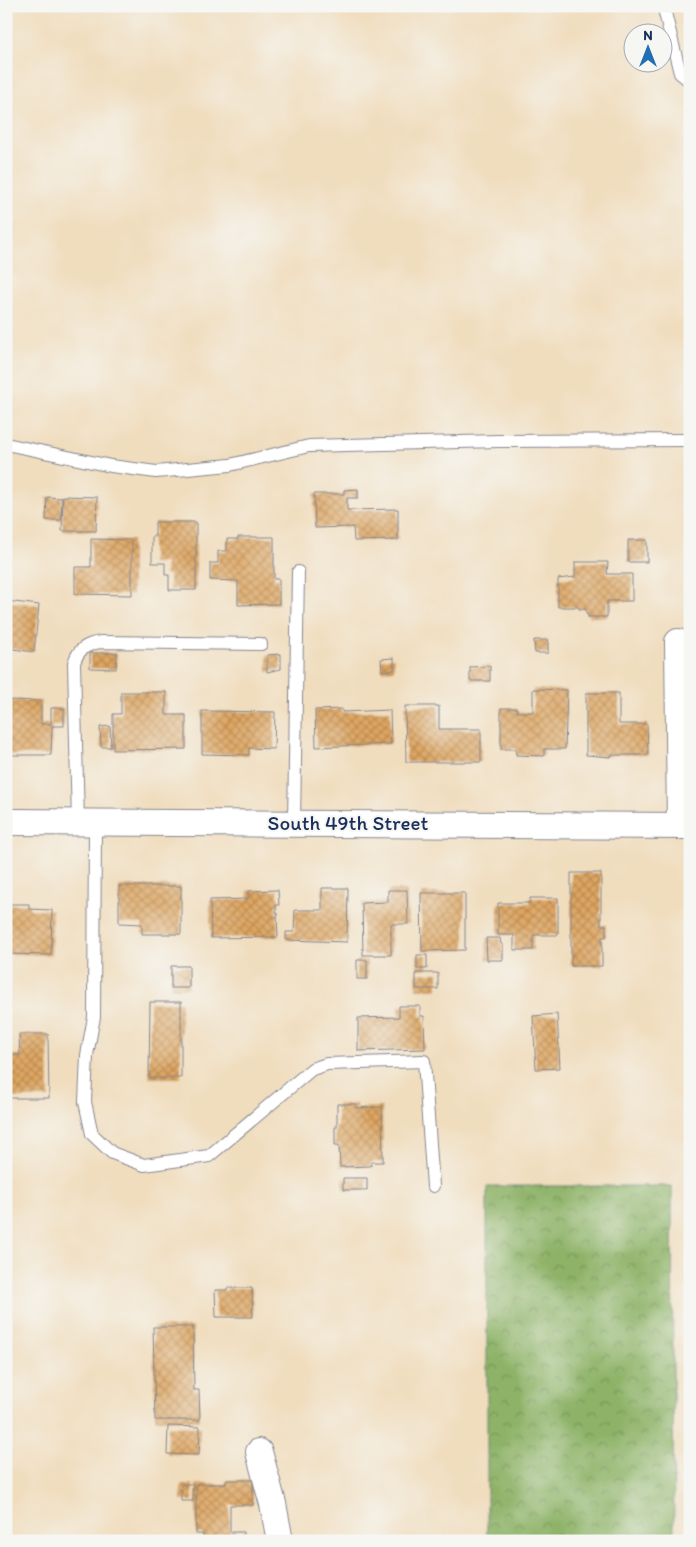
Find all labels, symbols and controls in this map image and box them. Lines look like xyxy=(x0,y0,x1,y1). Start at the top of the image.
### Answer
north arrow xyxy=(624,22,674,72)
text: N xyxy=(643,27,653,44)
street label: South 49th Street xyxy=(268,810,428,835)

